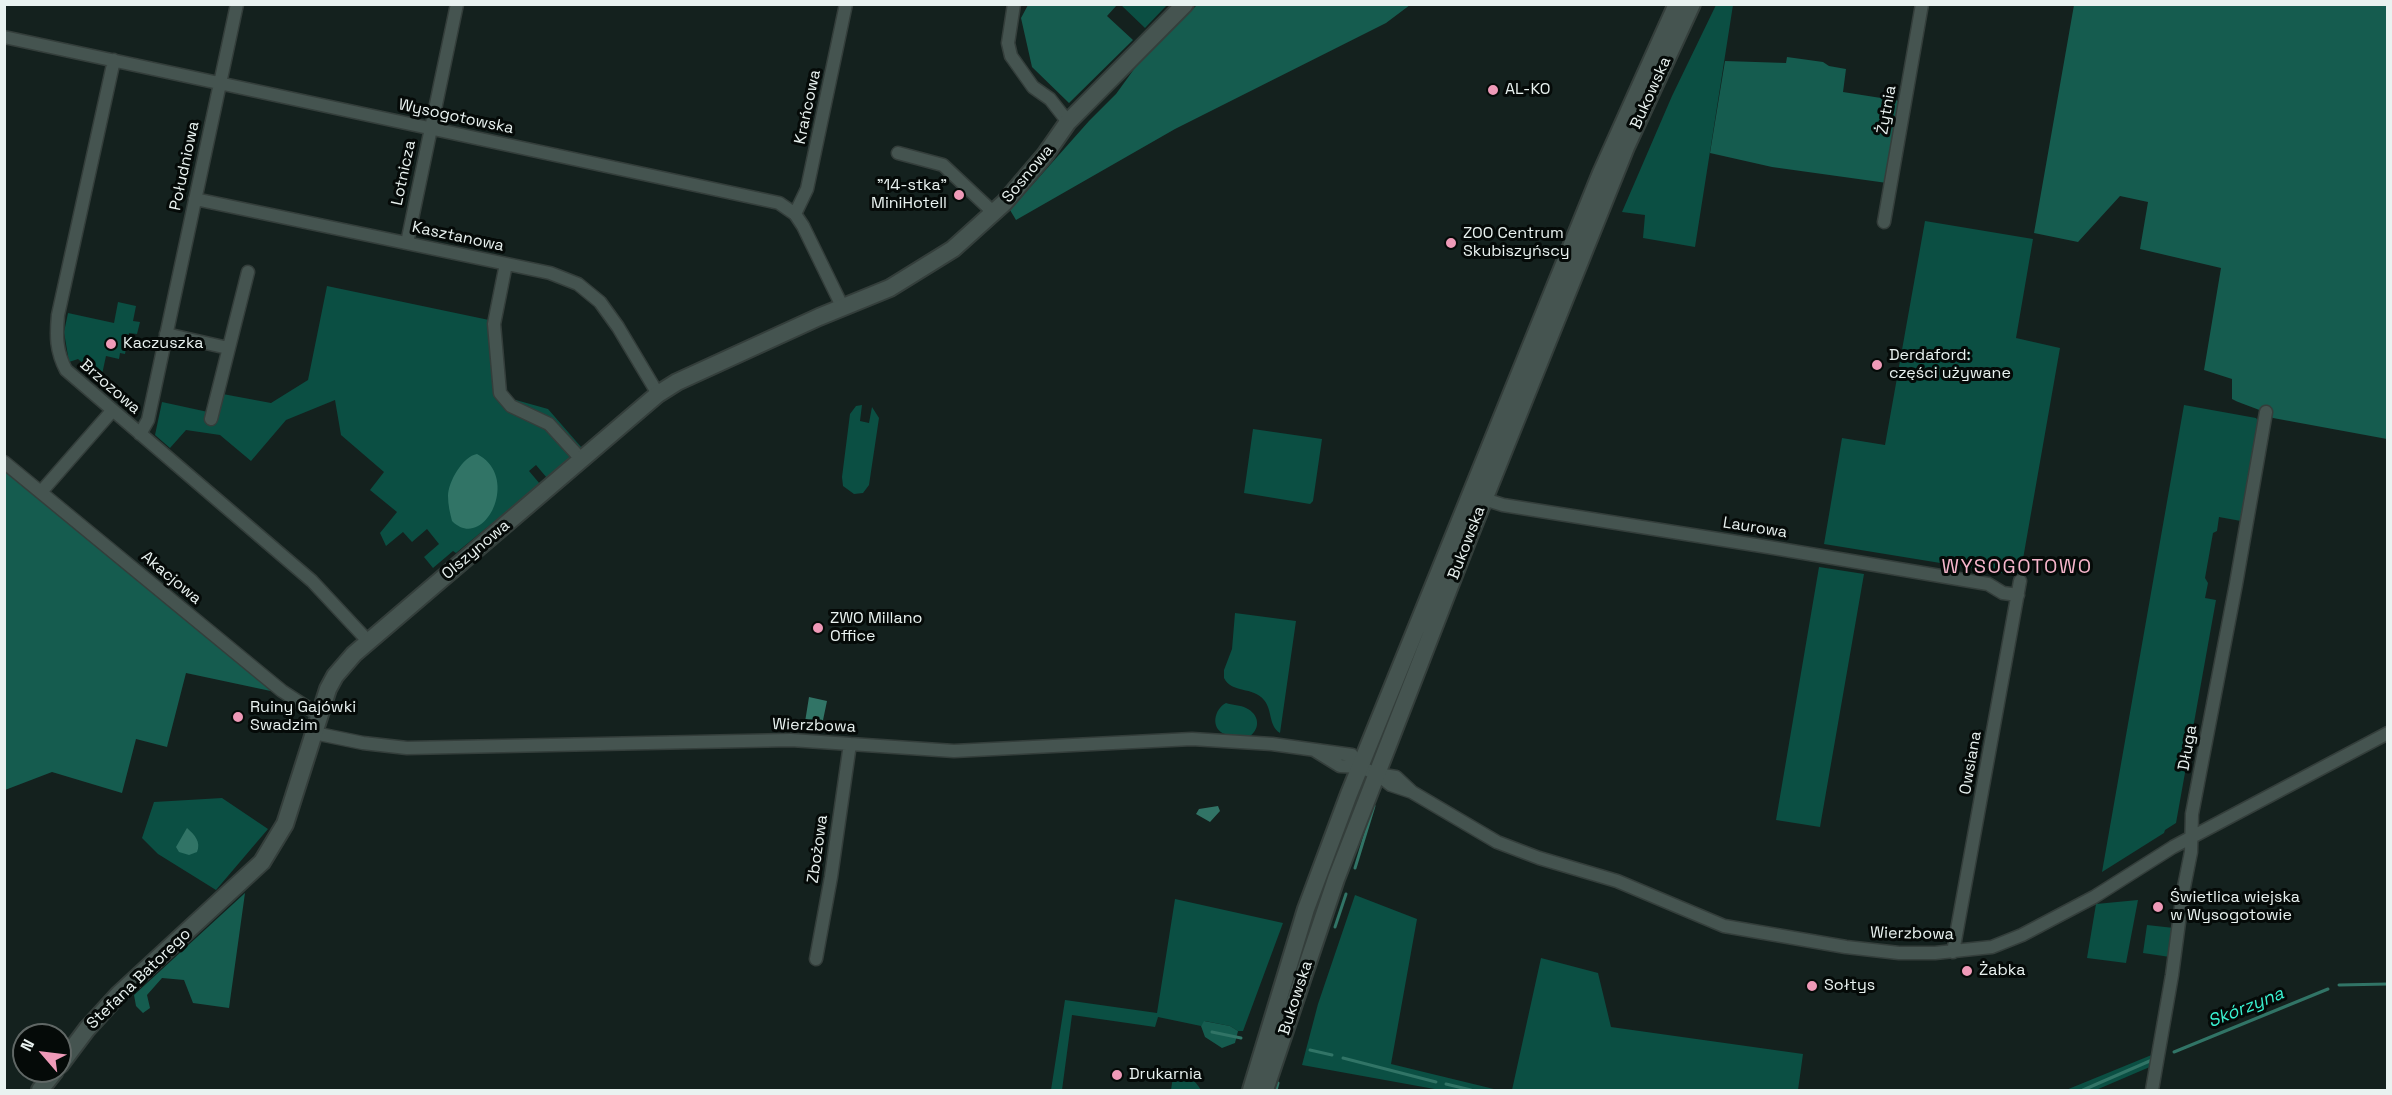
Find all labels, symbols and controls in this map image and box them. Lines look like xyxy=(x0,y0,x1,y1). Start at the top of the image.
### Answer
street label: Bukowska xyxy=(1627,54,1675,132)
street label: Krańcowa xyxy=(791,68,825,146)
place label: AL-KO xyxy=(1505,80,1550,100)
marker: AL-KO xyxy=(1486,83,1500,97)
street label: Żytnia xyxy=(1873,84,1901,136)
street label: Wysogotowska xyxy=(397,95,515,139)
street label: Południowa xyxy=(166,120,204,212)
street label: Lotnicza xyxy=(388,139,420,207)
street label: Sosnowa xyxy=(998,141,1058,207)
place label: "14-stka" MiniHotell xyxy=(871,176,947,214)
marker: "14-stka" MiniHotell xyxy=(952,188,966,202)
street label: Kasztanowa xyxy=(410,218,506,256)
place label: ZOO Centrum Skubiszyńscy xyxy=(1463,224,1570,262)
marker: ZOO Centrum Skubiszyńscy xyxy=(1444,236,1458,250)
place label: Kaczuszka xyxy=(123,334,204,354)
marker: Kaczuszka xyxy=(104,337,118,351)
place label: Derdaford: części używane xyxy=(1889,346,2011,384)
street label: Brzozowa xyxy=(76,356,144,418)
marker: Derdaford: części używane xyxy=(1870,358,1884,372)
street label: Bukowska xyxy=(1444,504,1490,582)
street label: Laurowa xyxy=(1721,513,1789,543)
street label: Olszynowa xyxy=(438,516,514,584)
street label: Akacjowa xyxy=(137,547,205,609)
district label: WYSOGOTOWO xyxy=(1941,556,2093,580)
place label: ZWO Millano Office xyxy=(830,609,922,647)
marker: ZWO Millano Office xyxy=(811,621,825,635)
place label: Ruiny Gajówki Swadzim xyxy=(250,698,356,736)
marker: Ruiny Gajówki Swadzim xyxy=(231,710,245,724)
street label: Wierzbowa xyxy=(772,715,856,737)
street label: Długa xyxy=(2175,724,2201,772)
street label: Owsiana xyxy=(1956,730,1986,796)
street label: Zbożowa xyxy=(804,814,832,884)
place label: Świetlica wiejska w Wysogotowie xyxy=(2170,888,2300,926)
marker: Świetlica wiejska w Wysogotowie xyxy=(2151,900,2165,914)
street label: Wierzbowa xyxy=(1870,924,1954,944)
street label: Stefana Batorego xyxy=(83,925,195,1033)
street label: Bukowska xyxy=(1275,958,1317,1038)
place label: Żabka xyxy=(1979,961,2025,981)
marker: Żabka xyxy=(1960,964,1974,978)
place label: Sołtys xyxy=(1824,976,1875,996)
marker: Sołtys xyxy=(1805,979,1819,993)
water label: Skórzyna xyxy=(2205,983,2287,1033)
north arrow xyxy=(12,1023,72,1083)
text: N xyxy=(16,1036,39,1055)
place label: Drukarnia xyxy=(1129,1065,1202,1085)
marker: Drukarnia xyxy=(1110,1068,1124,1082)

